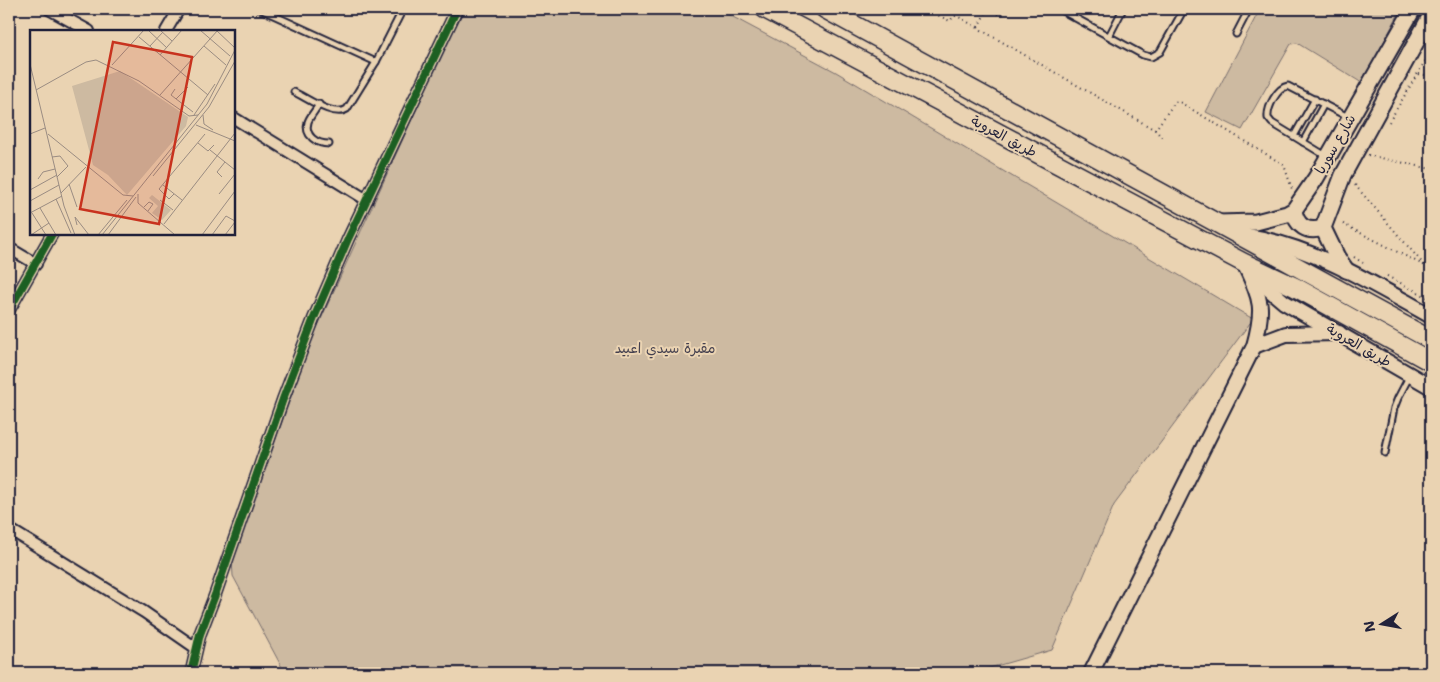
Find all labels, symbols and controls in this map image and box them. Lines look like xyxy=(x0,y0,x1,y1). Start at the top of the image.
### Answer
inset map xyxy=(30,30,235,235)
street label: طريق العروبة xyxy=(968,111,1040,161)
street label: شارع سوريا xyxy=(1311,111,1360,178)
street label: طريق العروبة xyxy=(1323,319,1395,371)
park label: مقبرة سيدي اعبيد xyxy=(615,339,715,359)
north arrow xyxy=(1358,600,1408,650)
text: N xyxy=(1359,619,1379,634)

